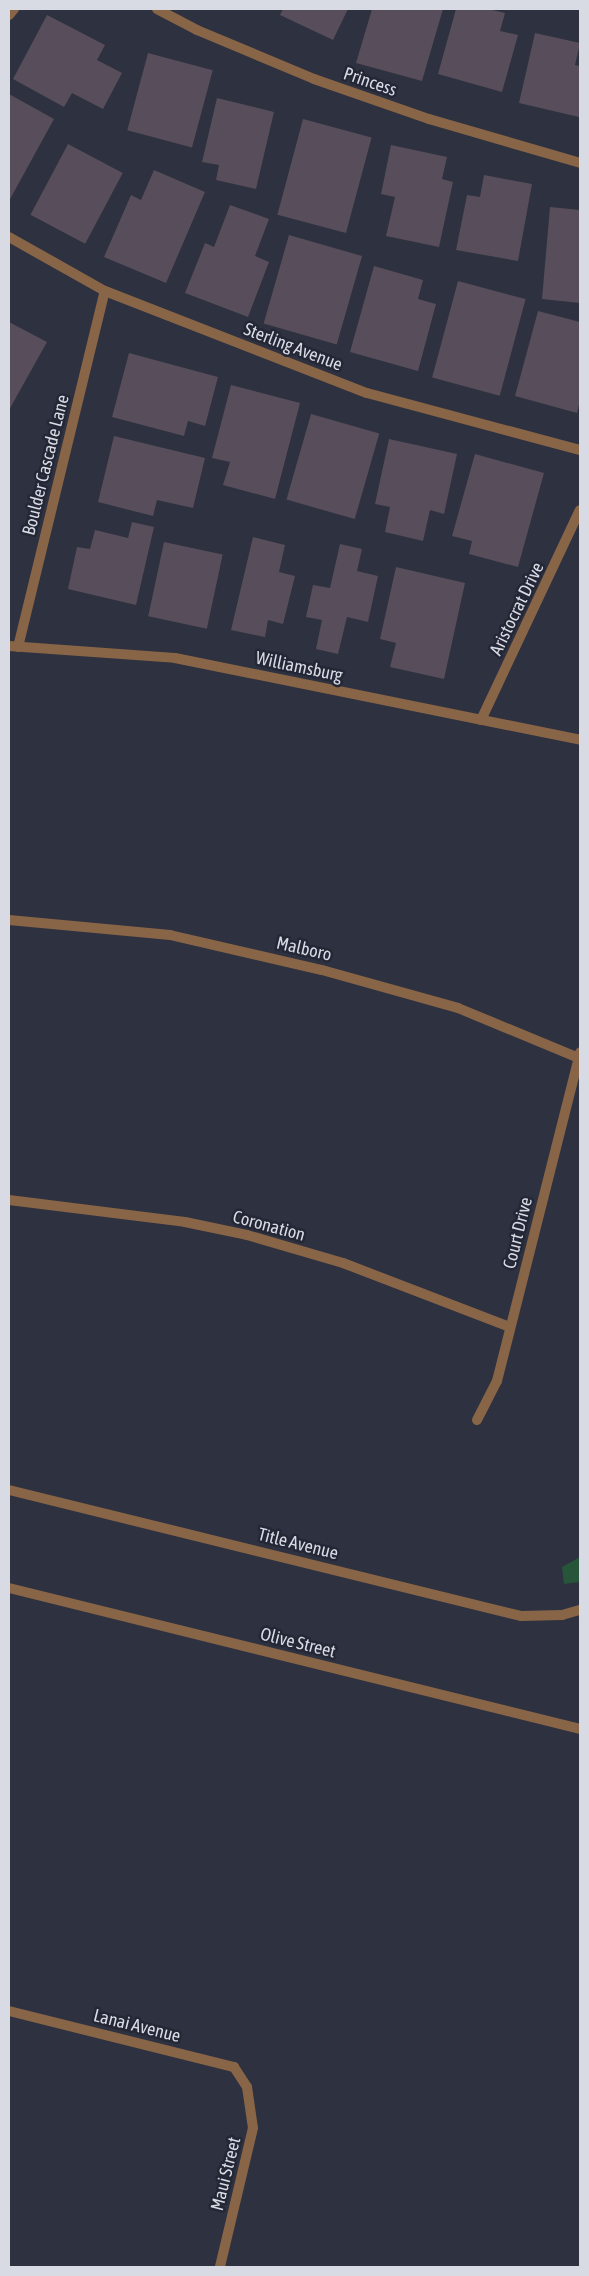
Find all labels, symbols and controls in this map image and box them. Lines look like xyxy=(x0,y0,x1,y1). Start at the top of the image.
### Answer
street label: Princess xyxy=(341,63,399,101)
street label: Sterling Avenue xyxy=(241,318,345,376)
street label: Boulder Cascade Lane xyxy=(18,393,74,537)
street label: Aristocrat Drive xyxy=(485,559,549,659)
street label: Williamsburg xyxy=(254,647,344,687)
street label: Malboro xyxy=(274,932,334,966)
street label: Court Drive xyxy=(499,1195,537,1271)
street label: Coronation xyxy=(230,1206,308,1246)
street label: Title Avenue xyxy=(256,1524,340,1564)
street label: Olive Street xyxy=(258,1623,338,1663)
street label: Lanai Avenue xyxy=(91,2005,183,2047)
street label: Maui Street xyxy=(206,2135,246,2213)

